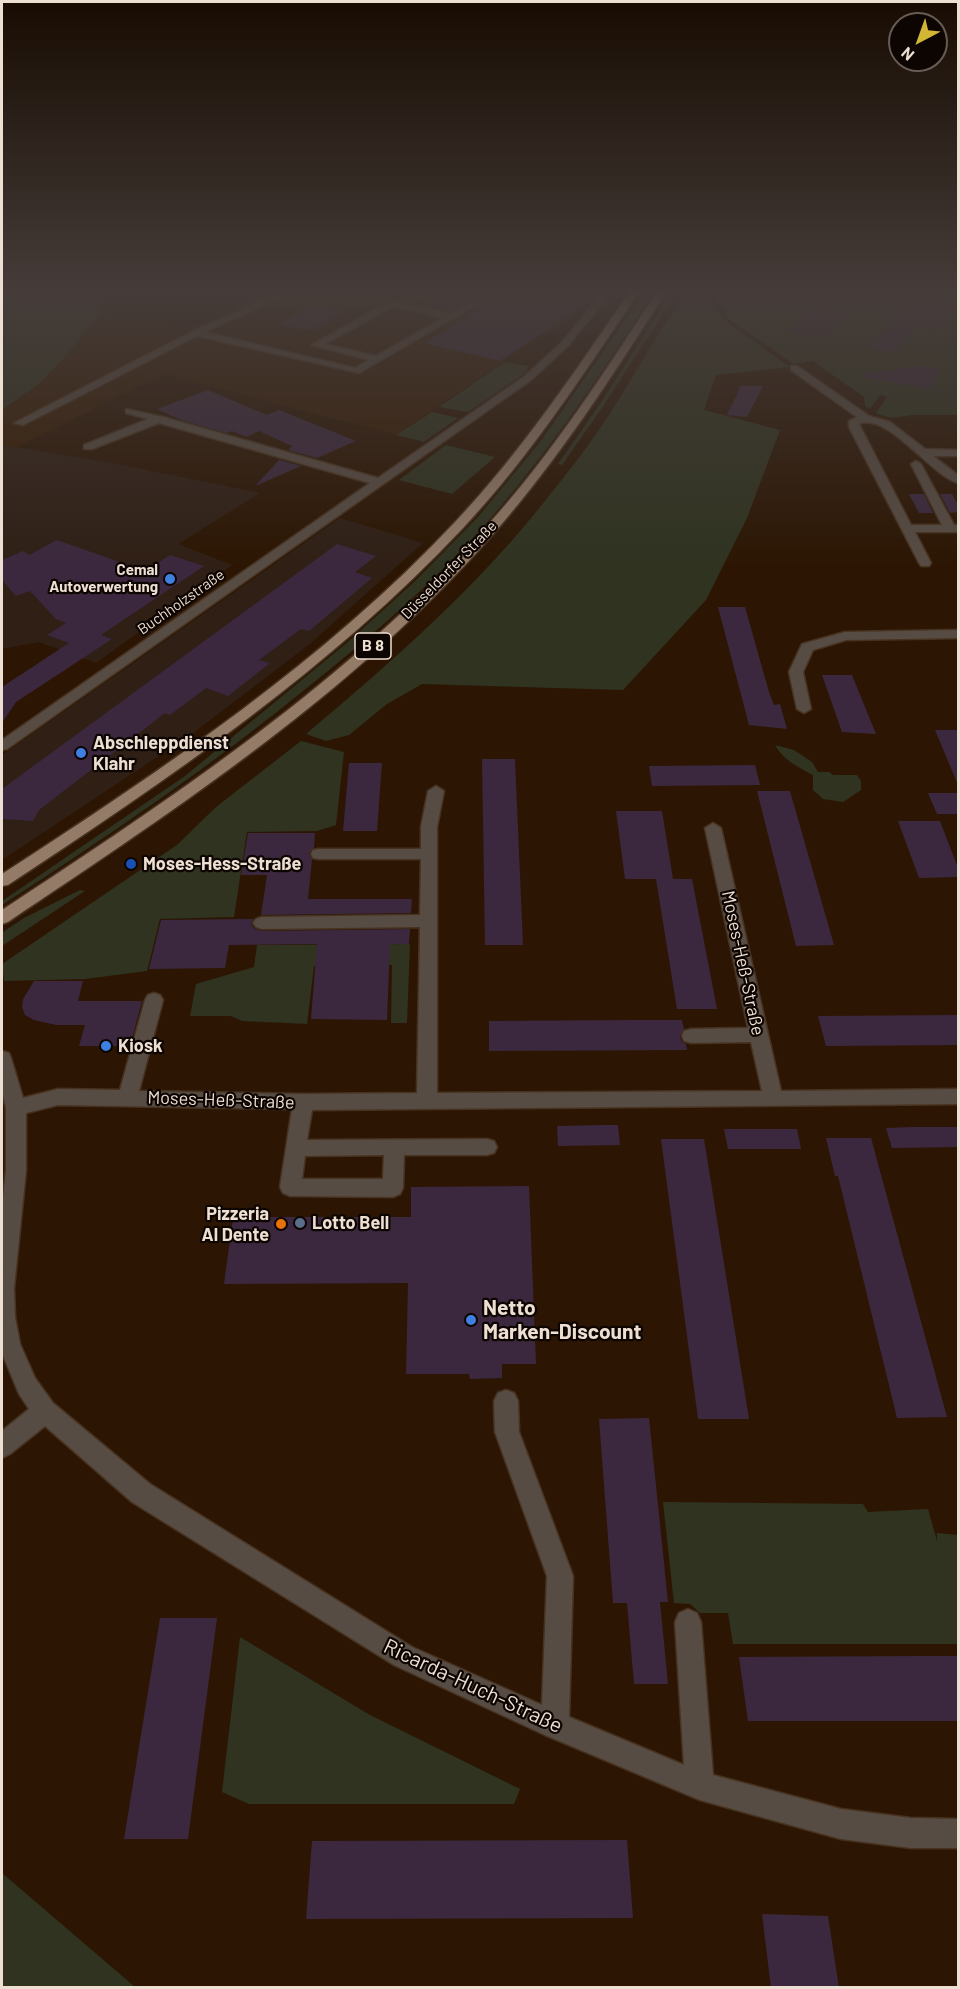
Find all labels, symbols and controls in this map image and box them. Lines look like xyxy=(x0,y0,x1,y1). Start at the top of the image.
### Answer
north arrow xyxy=(888,12,948,72)
text: N xyxy=(897,44,917,65)
street label: Düsseldorfer Straße xyxy=(398,517,500,623)
place label: Cemal Autoverwertung xyxy=(49,561,158,596)
street label: Buchholzstraße xyxy=(134,566,228,638)
marker: Cemal Autoverwertung xyxy=(163,572,177,586)
road number: B 8 xyxy=(355,633,391,659)
place label: Abschleppdienst Klahr xyxy=(93,732,229,774)
marker: Abschleppdienst Klahr xyxy=(74,746,88,760)
place label: Moses-Hess-Straße xyxy=(143,853,301,875)
marker: Moses-Hess-Straße xyxy=(124,857,138,871)
street label: Moses-Heß-Straße xyxy=(717,889,769,1037)
place label: Kiosk xyxy=(118,1035,163,1057)
marker: Kiosk xyxy=(99,1039,113,1053)
street label: Moses-Heß-Straße xyxy=(147,1087,295,1113)
place label: Pizzeria Al Dente xyxy=(202,1203,269,1246)
place label: Lotto Bell xyxy=(312,1212,389,1234)
marker: Lotto Bell xyxy=(293,1216,307,1230)
marker: Pizzeria Al Dente xyxy=(274,1217,288,1231)
place label: Netto Marken-Discount xyxy=(483,1295,641,1345)
marker: Netto Marken-Discount xyxy=(464,1313,478,1327)
street label: Ricarda-Huch-Straße xyxy=(380,1634,566,1738)

